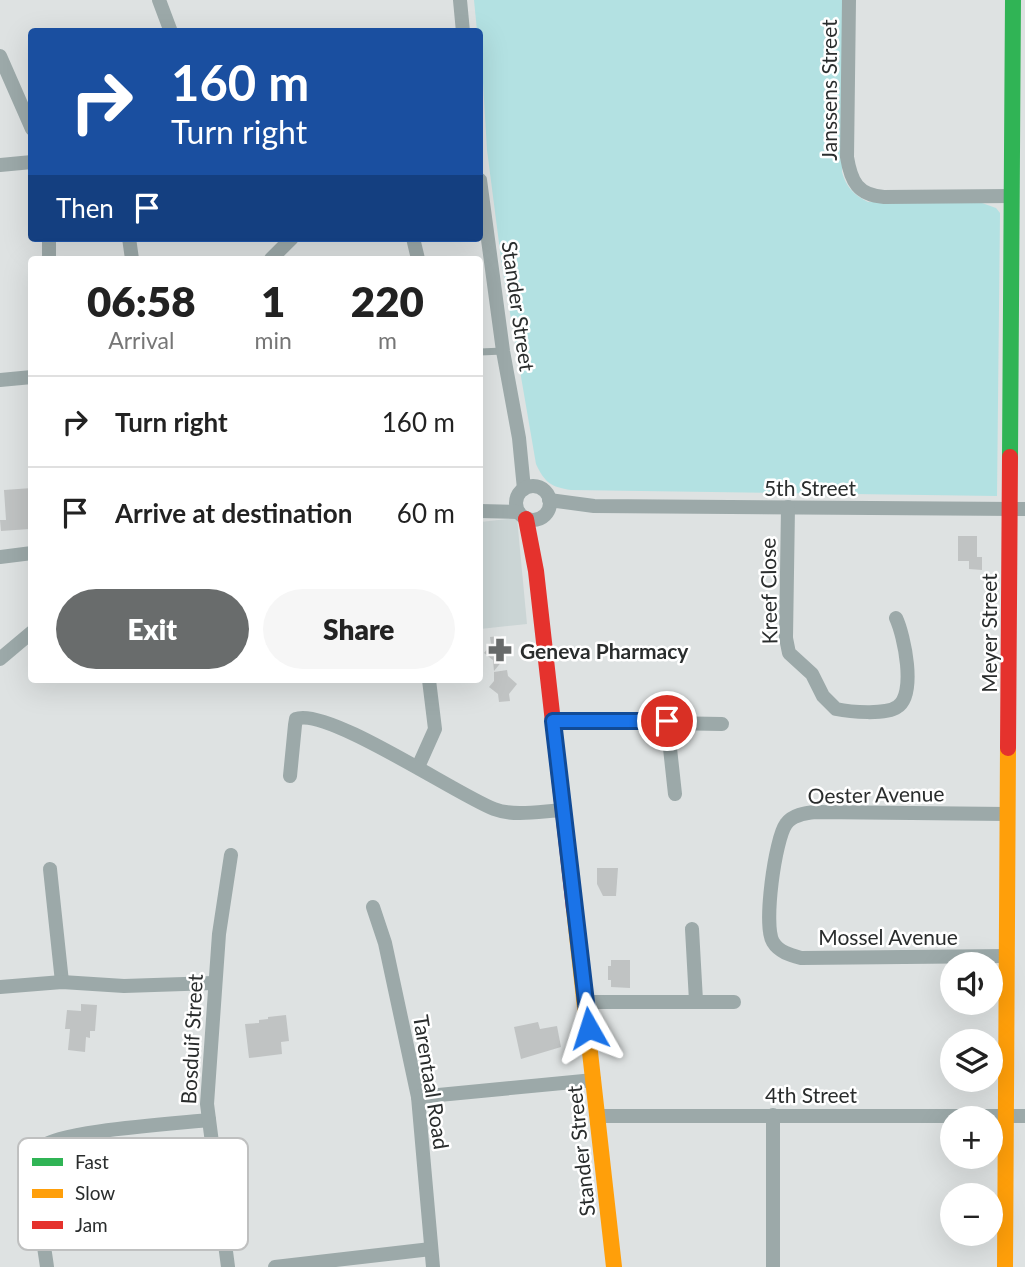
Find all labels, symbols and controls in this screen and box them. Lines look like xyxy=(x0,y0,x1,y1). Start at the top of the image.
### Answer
street label: Janssens Street xyxy=(816,19,841,161)
text: 160 m xyxy=(171,53,309,111)
icon: right xyxy=(56,56,147,147)
text: Turn right xyxy=(171,112,307,151)
icon: arrive xyxy=(128,189,166,227)
text: Then xyxy=(56,192,114,224)
street label: Stander Street xyxy=(497,239,541,373)
text: 06:58 xyxy=(87,276,196,326)
text: 1 xyxy=(261,276,285,326)
text: 220 xyxy=(351,276,424,326)
text: Arrival xyxy=(108,326,174,354)
text: min xyxy=(255,326,292,354)
text: m xyxy=(378,326,397,354)
icon: right xyxy=(56,403,94,441)
text: Turn right xyxy=(115,406,228,438)
text: 160 m xyxy=(382,406,455,438)
street label: 5th Street xyxy=(764,475,857,500)
icon: arrive xyxy=(56,494,94,532)
text: Arrive at destination xyxy=(115,497,352,529)
text: 60 m xyxy=(397,497,455,529)
street label: Kreef Close xyxy=(755,537,781,645)
street label: Meyer Street xyxy=(976,573,1001,693)
button: Exit xyxy=(56,589,249,669)
button: Share xyxy=(263,589,455,669)
pharmacy icon: Geneva Pharmacy xyxy=(486,636,514,664)
place label: Geneva Pharmacy xyxy=(520,638,689,663)
pin xyxy=(637,691,697,751)
icon: arrive xyxy=(648,702,686,740)
street label: Oester Avenue xyxy=(807,780,945,808)
street label: Mossel Avenue xyxy=(818,924,958,949)
map controls xyxy=(940,952,1003,1246)
button: sound xyxy=(940,952,1003,1015)
street label: Bosduif Street xyxy=(175,973,207,1105)
position arrow xyxy=(552,991,626,1065)
street label: Tarentaal Road xyxy=(409,1013,455,1151)
button: layers xyxy=(940,1029,1003,1092)
street label: 4th Street xyxy=(765,1082,858,1107)
street label: Stander Street xyxy=(561,1084,599,1218)
button: + xyxy=(940,1106,1003,1169)
legend xyxy=(18,1138,248,1250)
text: Fast xyxy=(75,1150,109,1173)
text: Slow xyxy=(75,1181,115,1204)
button: − xyxy=(940,1183,1003,1246)
text: Jam xyxy=(75,1213,108,1236)

